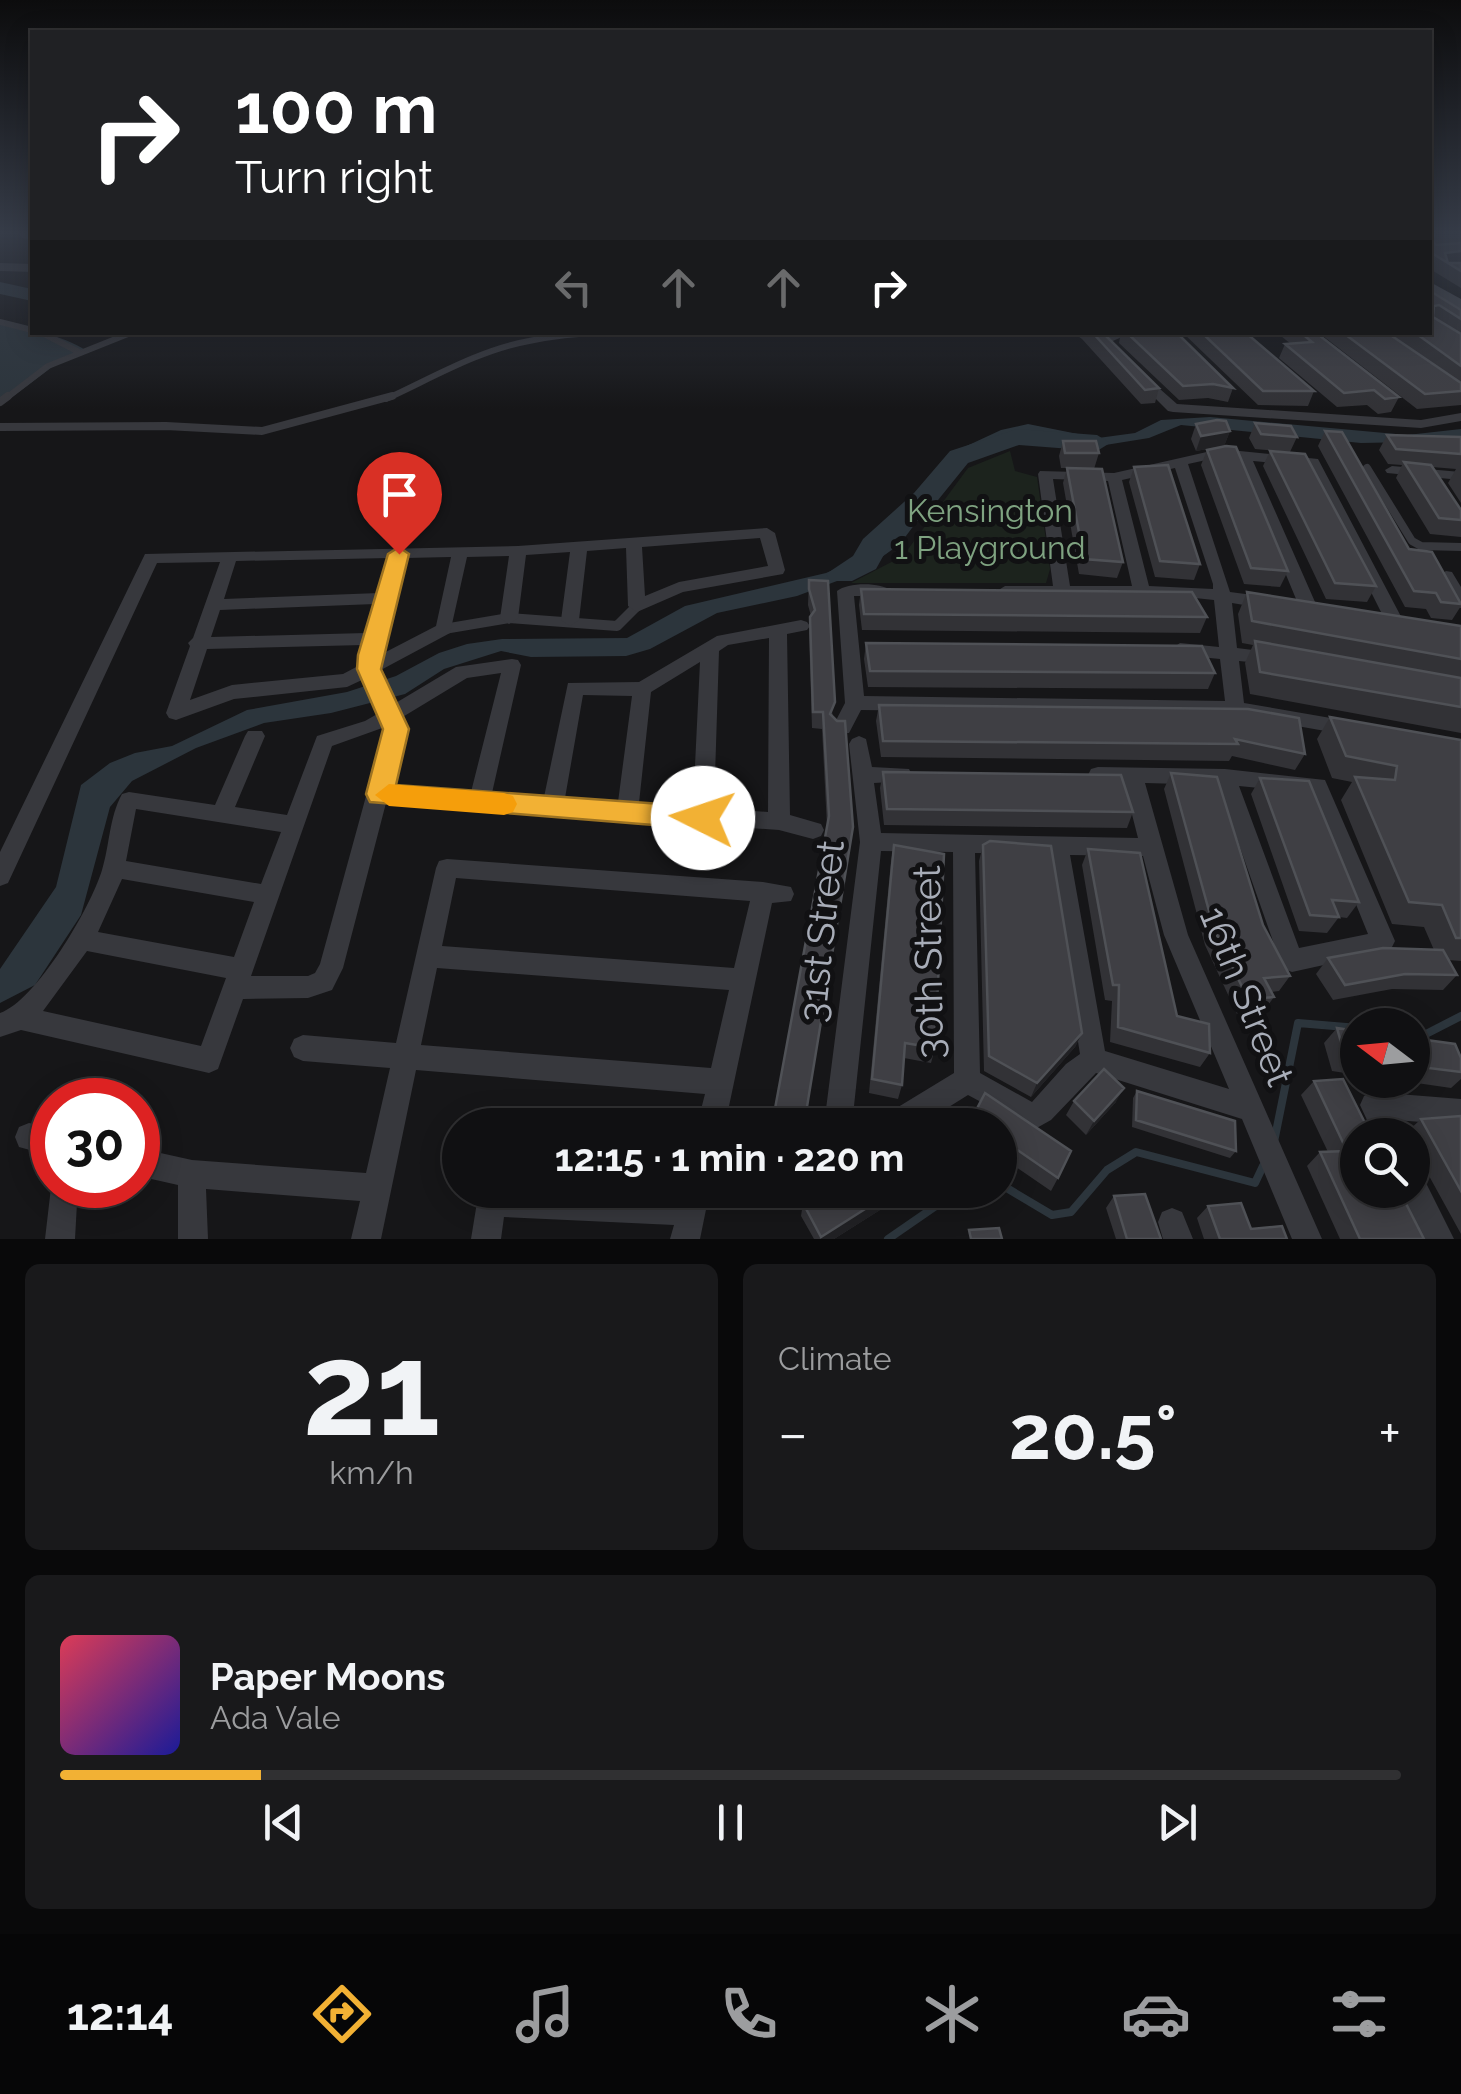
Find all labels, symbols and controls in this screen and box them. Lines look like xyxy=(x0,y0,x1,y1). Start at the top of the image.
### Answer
text: 100 m xyxy=(235,67,438,149)
icon: right xyxy=(70,70,200,200)
text: Turn right xyxy=(235,151,433,204)
icon: left xyxy=(546,260,601,315)
icon: ahead xyxy=(651,260,706,315)
icon: ahead xyxy=(756,260,811,315)
icon: right xyxy=(861,260,916,315)
pin xyxy=(357,452,442,555)
icon: arrive xyxy=(372,467,427,522)
park label: Kensington 1 Playground xyxy=(894,492,1086,566)
position arrow xyxy=(651,766,755,870)
street label: 31st Street xyxy=(789,838,853,1024)
street label: 30th Street xyxy=(904,865,952,1059)
street label: 16th Street xyxy=(1191,900,1303,1092)
north arrow xyxy=(1340,1008,1430,1098)
map controls xyxy=(1340,1008,1430,1208)
speed limit sign: 30 xyxy=(30,1078,160,1208)
button: search xyxy=(1340,1118,1430,1208)
text: 12:15 · 1 min · 220 m xyxy=(555,1135,904,1180)
text: 21 xyxy=(303,1313,440,1465)
text: Climate xyxy=(778,1340,892,1377)
text: 20.5° xyxy=(1009,1388,1177,1477)
text: − xyxy=(778,1401,808,1466)
text: + xyxy=(1378,1401,1401,1466)
text: km/h xyxy=(329,1454,414,1491)
text: Paper Moons xyxy=(210,1654,445,1699)
text: Ada Vale xyxy=(210,1699,341,1736)
icon: previous xyxy=(256,1795,311,1850)
icon: pause xyxy=(703,1795,758,1850)
icon: next xyxy=(1150,1795,1205,1850)
icon: directions xyxy=(307,1979,377,2049)
icon: music xyxy=(510,1979,580,2049)
icon: phone xyxy=(714,1979,784,2049)
icon: climate xyxy=(917,1979,987,2049)
icon: car xyxy=(1121,1979,1191,2049)
icon: filters xyxy=(1324,1979,1394,2049)
text: 12:14 xyxy=(67,1988,173,2041)

